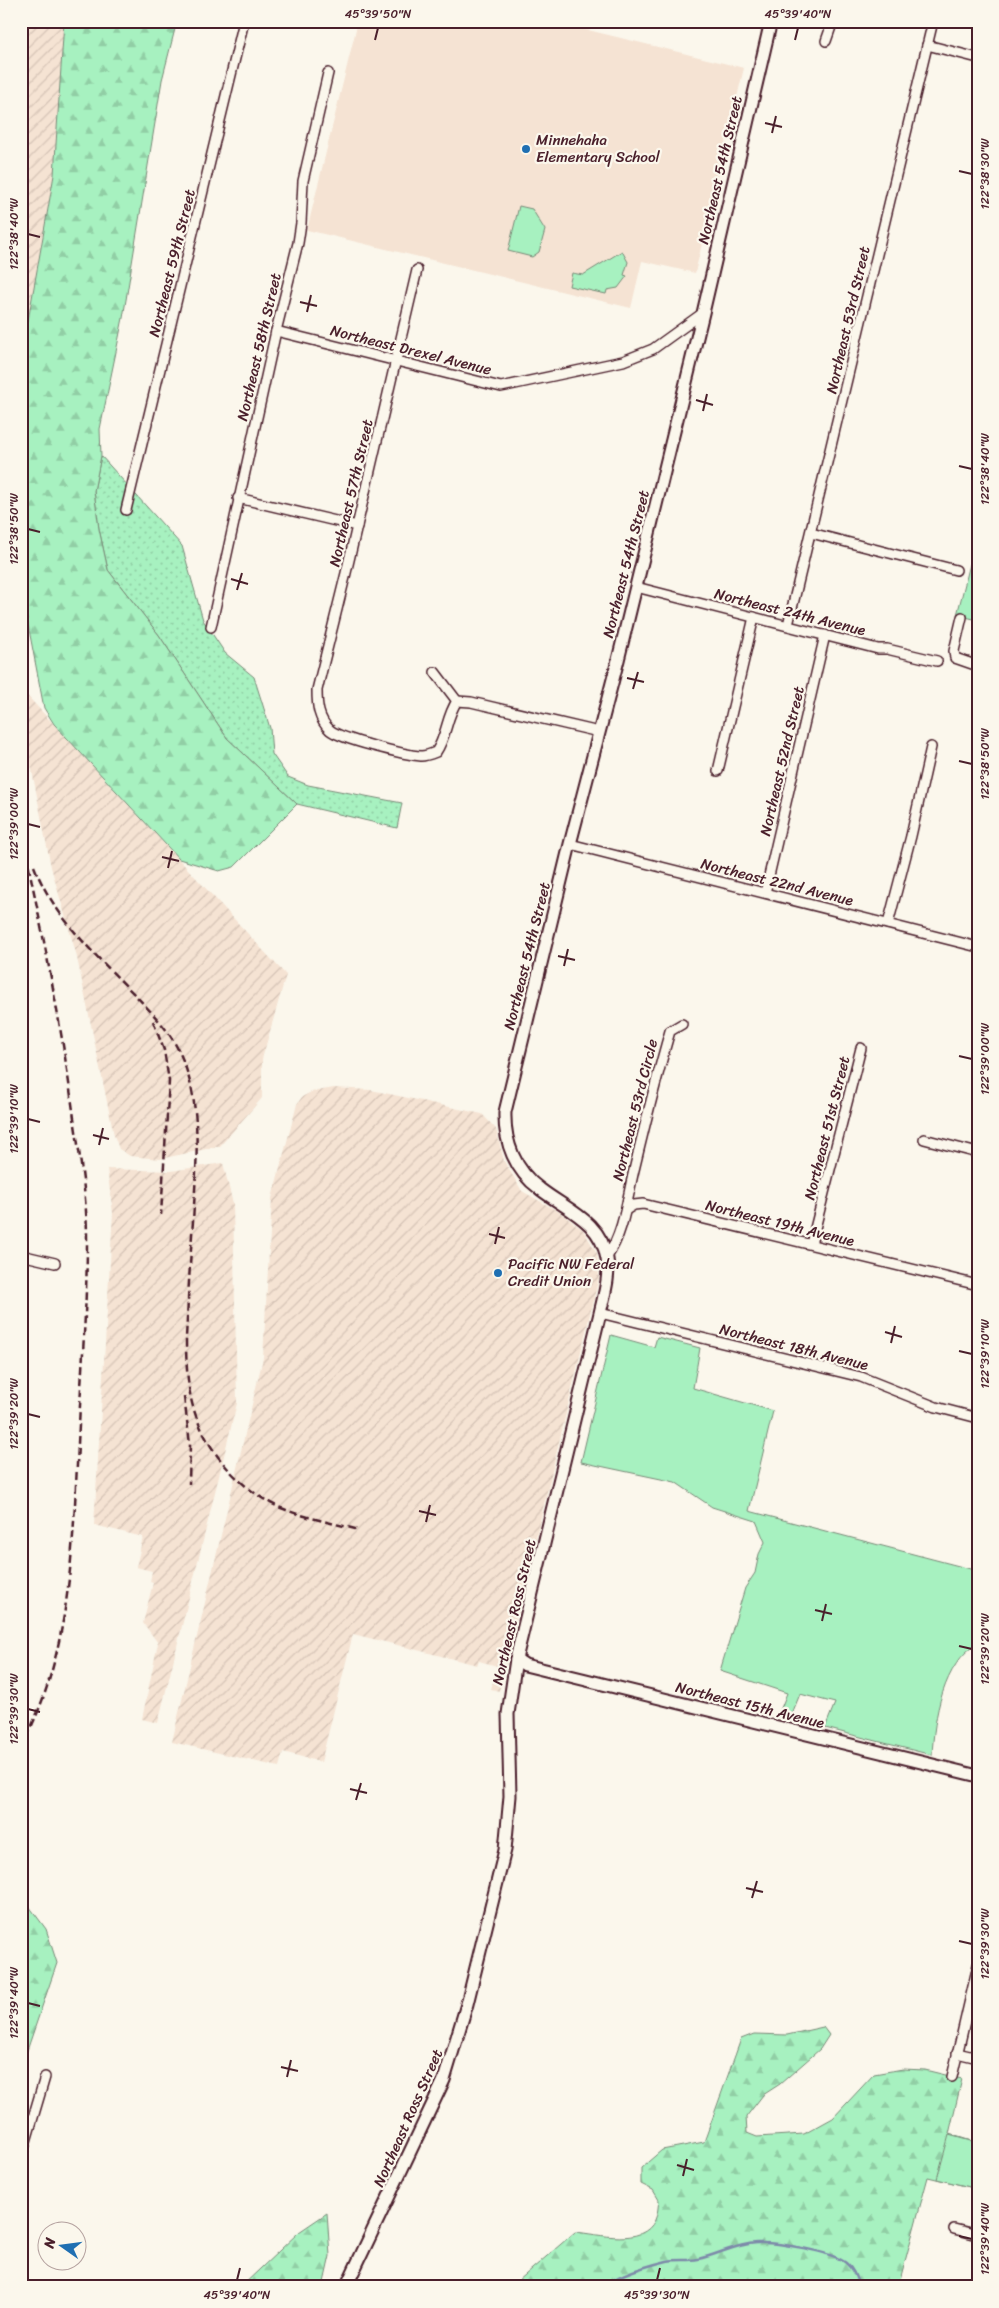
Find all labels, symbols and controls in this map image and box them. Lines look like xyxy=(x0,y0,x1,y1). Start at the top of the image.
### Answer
text: 45°39'50"N xyxy=(345,3,412,25)
text: 45°39'40"N xyxy=(765,3,832,25)
street label: Northeast 54th Street xyxy=(690,93,750,247)
place label: Minnehaha Elementary School xyxy=(536,127,661,170)
text: 122°38'30"W xyxy=(974,138,996,209)
marker: Minnehaha Elementary School xyxy=(520,143,532,155)
street label: Northeast 59th Street xyxy=(141,186,203,340)
text: 122°38'40"W xyxy=(3,197,25,270)
street label: Northeast 53rd Street xyxy=(818,243,878,396)
street label: Northeast 58th Street xyxy=(229,270,289,424)
street label: Northeast Drexel Avenue xyxy=(328,317,495,383)
street label: Northeast 57th Street xyxy=(321,416,381,569)
text: 122°38'40"W xyxy=(974,432,996,505)
street label: Northeast 54th Street xyxy=(595,487,657,641)
text: 122°38'50"W xyxy=(3,492,25,565)
street label: Northeast 24th Avenue xyxy=(712,581,868,643)
street label: Northeast 52nd Street xyxy=(752,683,812,838)
text: 122°38'50"W xyxy=(974,727,996,800)
text: 122°39'00"W xyxy=(3,787,25,860)
street label: Northeast 22nd Avenue xyxy=(698,850,856,914)
street label: Northeast 54th Street xyxy=(496,879,558,1033)
text: 122°39'00"W xyxy=(974,1022,996,1095)
street label: Northeast 53rd Circle xyxy=(605,1036,665,1184)
street label: Northeast 51st Street xyxy=(797,1053,858,1203)
text: 122°39'10"W xyxy=(3,1084,25,1154)
street label: Northeast 19th Avenue xyxy=(703,1192,857,1254)
place label: Pacific NW Federal Credit Union xyxy=(508,1251,635,1294)
marker: Pacific NW Federal Credit Union xyxy=(492,1267,504,1279)
street label: Northeast 18th Avenue xyxy=(717,1316,871,1378)
text: 122°39'10"W xyxy=(974,1319,996,1389)
text: 122°39'20"W xyxy=(3,1378,25,1450)
street label: Northeast Ross Street xyxy=(485,1536,544,1687)
text: 122°39'20"W xyxy=(974,1613,996,1685)
text: 122°39'30"W xyxy=(3,1673,25,1744)
street label: Northeast 15th Avenue xyxy=(673,1674,827,1736)
text: 122°39'30"W xyxy=(974,1908,996,1979)
text: 122°39'40"W xyxy=(3,1966,25,2039)
street label: Northeast Ross Street xyxy=(366,2044,450,2191)
text: 122°39'40"W xyxy=(974,2202,996,2275)
north arrow xyxy=(38,2220,88,2270)
text: N xyxy=(36,2235,63,2252)
text: 45°39'40"N xyxy=(204,2284,271,2306)
text: 45°39'30"N xyxy=(624,2284,691,2306)

